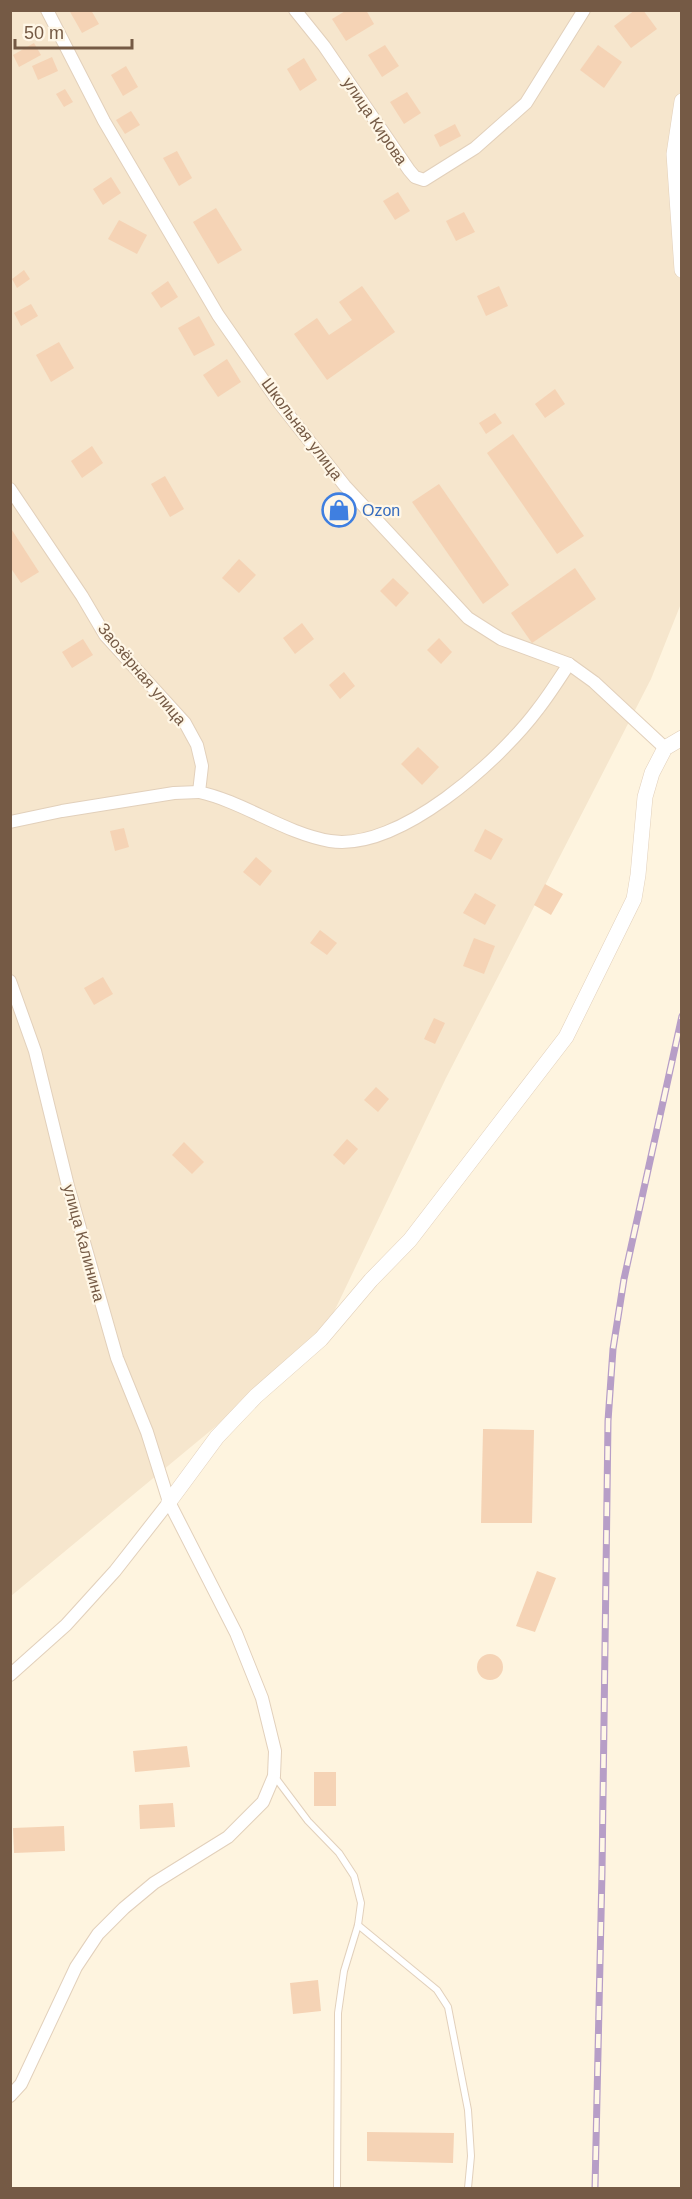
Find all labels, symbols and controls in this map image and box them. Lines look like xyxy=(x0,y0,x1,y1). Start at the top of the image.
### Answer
scale bar xyxy=(15,12,132,50)
text: 50 m xyxy=(24,23,64,43)
street label: улица Кирова xyxy=(340,74,411,168)
street label: Школьная улица xyxy=(258,375,346,483)
shop icon: Ozon xyxy=(321,492,357,528)
place label: Ozon xyxy=(362,502,400,519)
street label: Заозёрная улица xyxy=(95,620,189,728)
street label: улица Калинина xyxy=(60,1183,108,1303)

